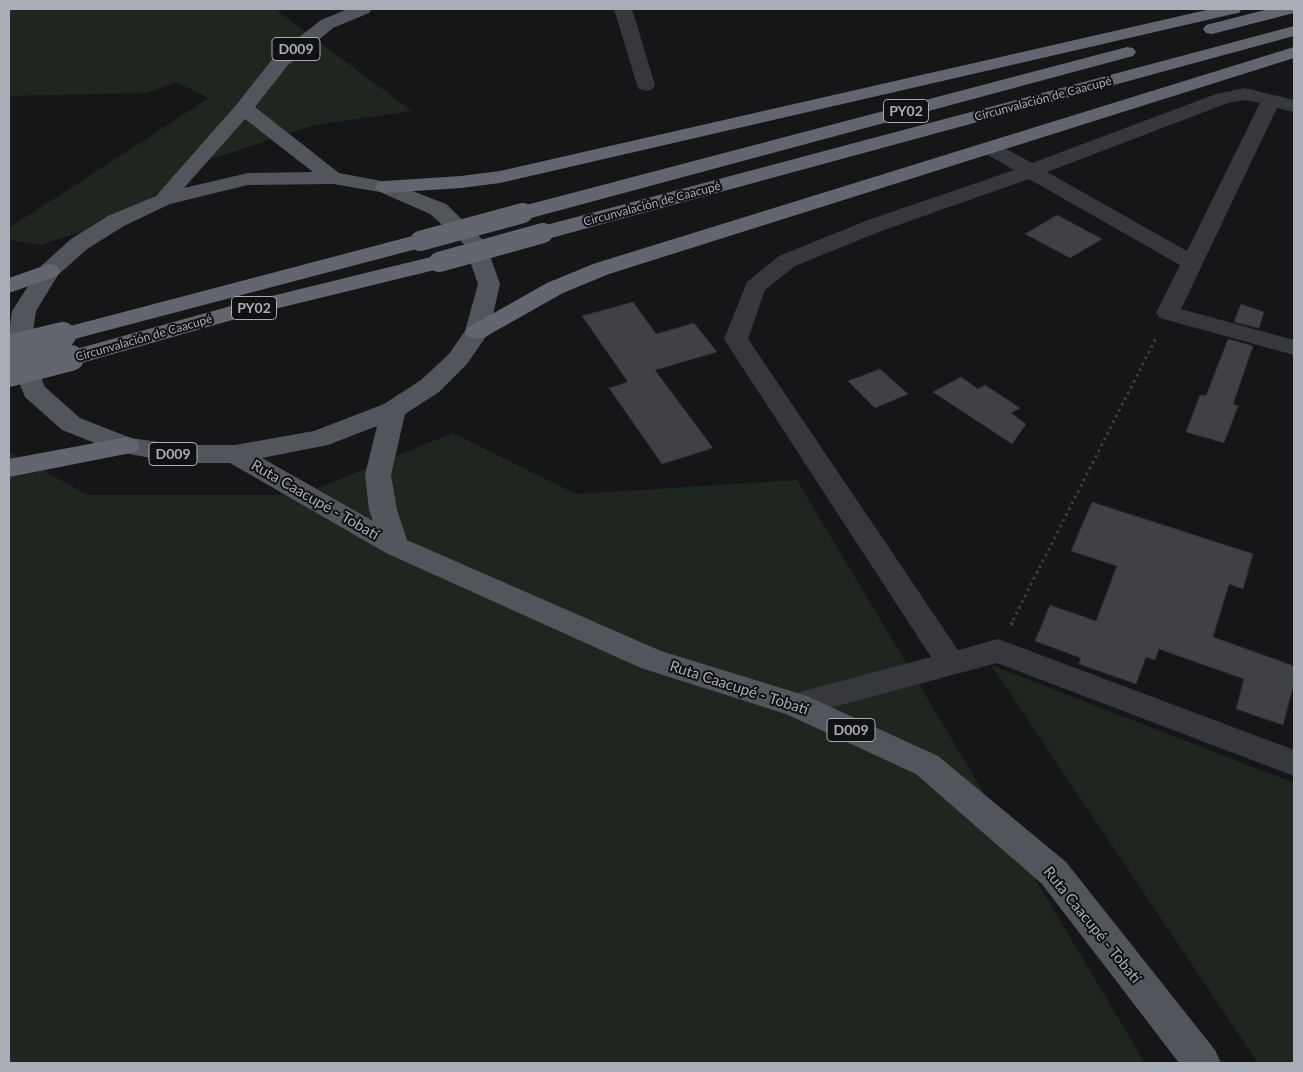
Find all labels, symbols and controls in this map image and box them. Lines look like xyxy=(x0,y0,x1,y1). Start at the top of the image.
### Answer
road number: D009 xyxy=(272,38,320,61)
street label: Circunvalación de Caacupé xyxy=(973,74,1113,124)
road number: PY02 xyxy=(884,100,928,122)
street label: Circunvalación de Caacupé xyxy=(582,179,722,229)
road number: PY02 xyxy=(232,296,276,320)
street label: Circunvalación de Caacupé xyxy=(74,312,214,364)
road number: D009 xyxy=(149,442,197,466)
street label: Ruta Caacupé - Tobatí xyxy=(248,456,382,544)
street label: Ruta Caacupé - Tobatí xyxy=(667,657,811,719)
road number: D009 xyxy=(827,718,875,742)
street label: Ruta Caacupé - Tobatí xyxy=(1039,863,1145,987)

